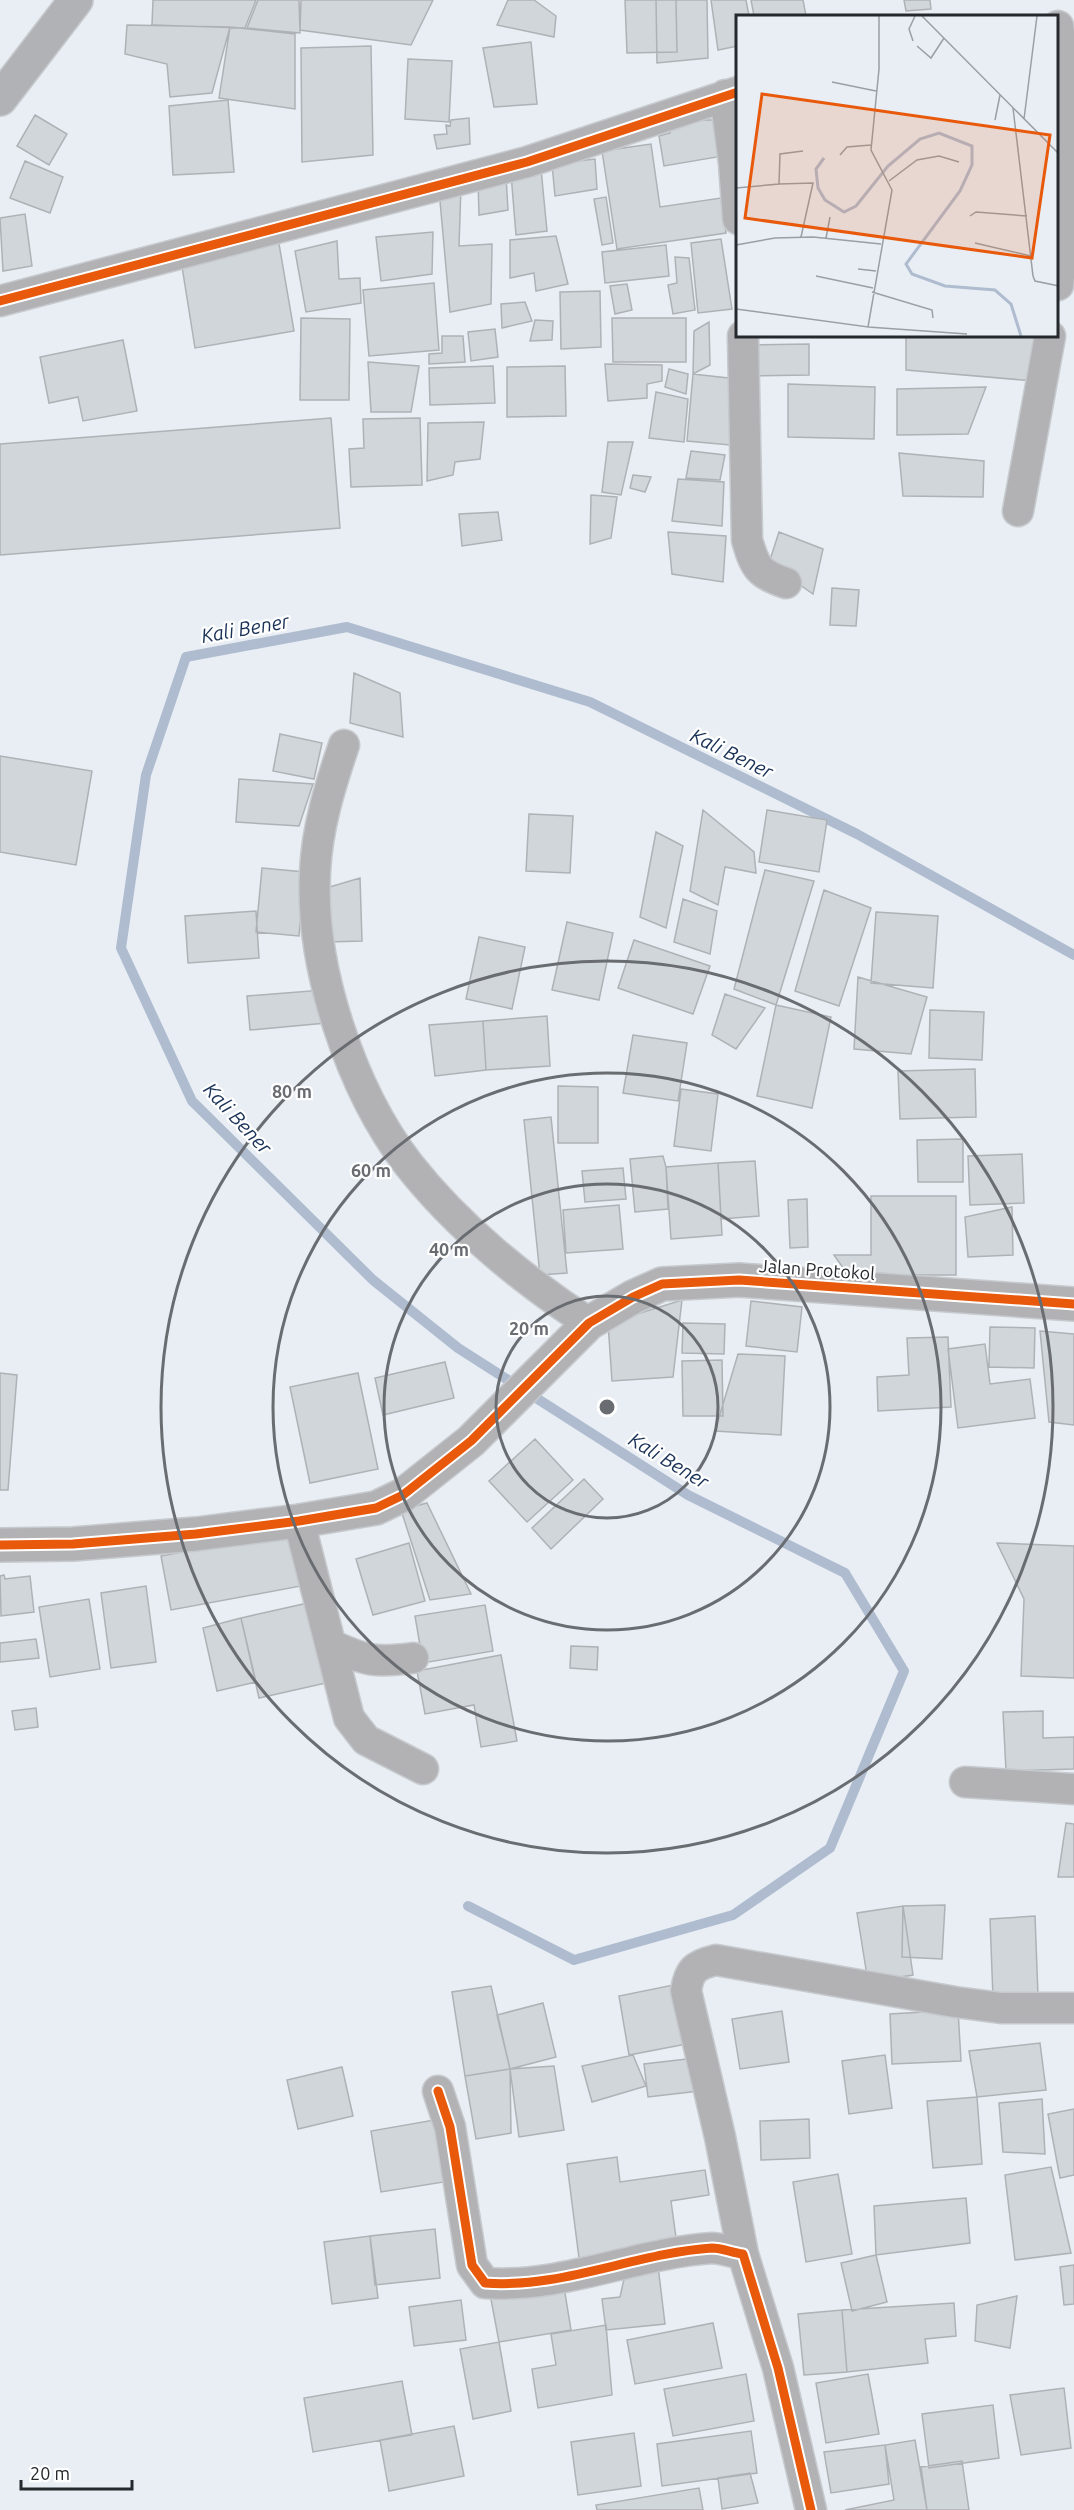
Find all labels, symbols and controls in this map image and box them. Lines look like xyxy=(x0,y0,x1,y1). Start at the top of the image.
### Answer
inset map xyxy=(736,15,1059,338)
water label: Kali Bener xyxy=(199,609,292,647)
water label: Kali Bener xyxy=(687,723,778,783)
water label: Kali Bener xyxy=(199,1078,278,1159)
text: 80 m xyxy=(272,1081,312,1101)
text: 60 m xyxy=(351,1160,391,1180)
text: 40 m xyxy=(429,1239,469,1259)
street label: Jalan Protokol xyxy=(758,1255,876,1283)
text: 20 m xyxy=(509,1318,549,1338)
centre of rings xyxy=(597,1397,617,1417)
water label: Kali Bener xyxy=(625,1427,714,1493)
scale bar xyxy=(21,2453,132,2491)
text: 20 m xyxy=(30,2463,70,2483)

